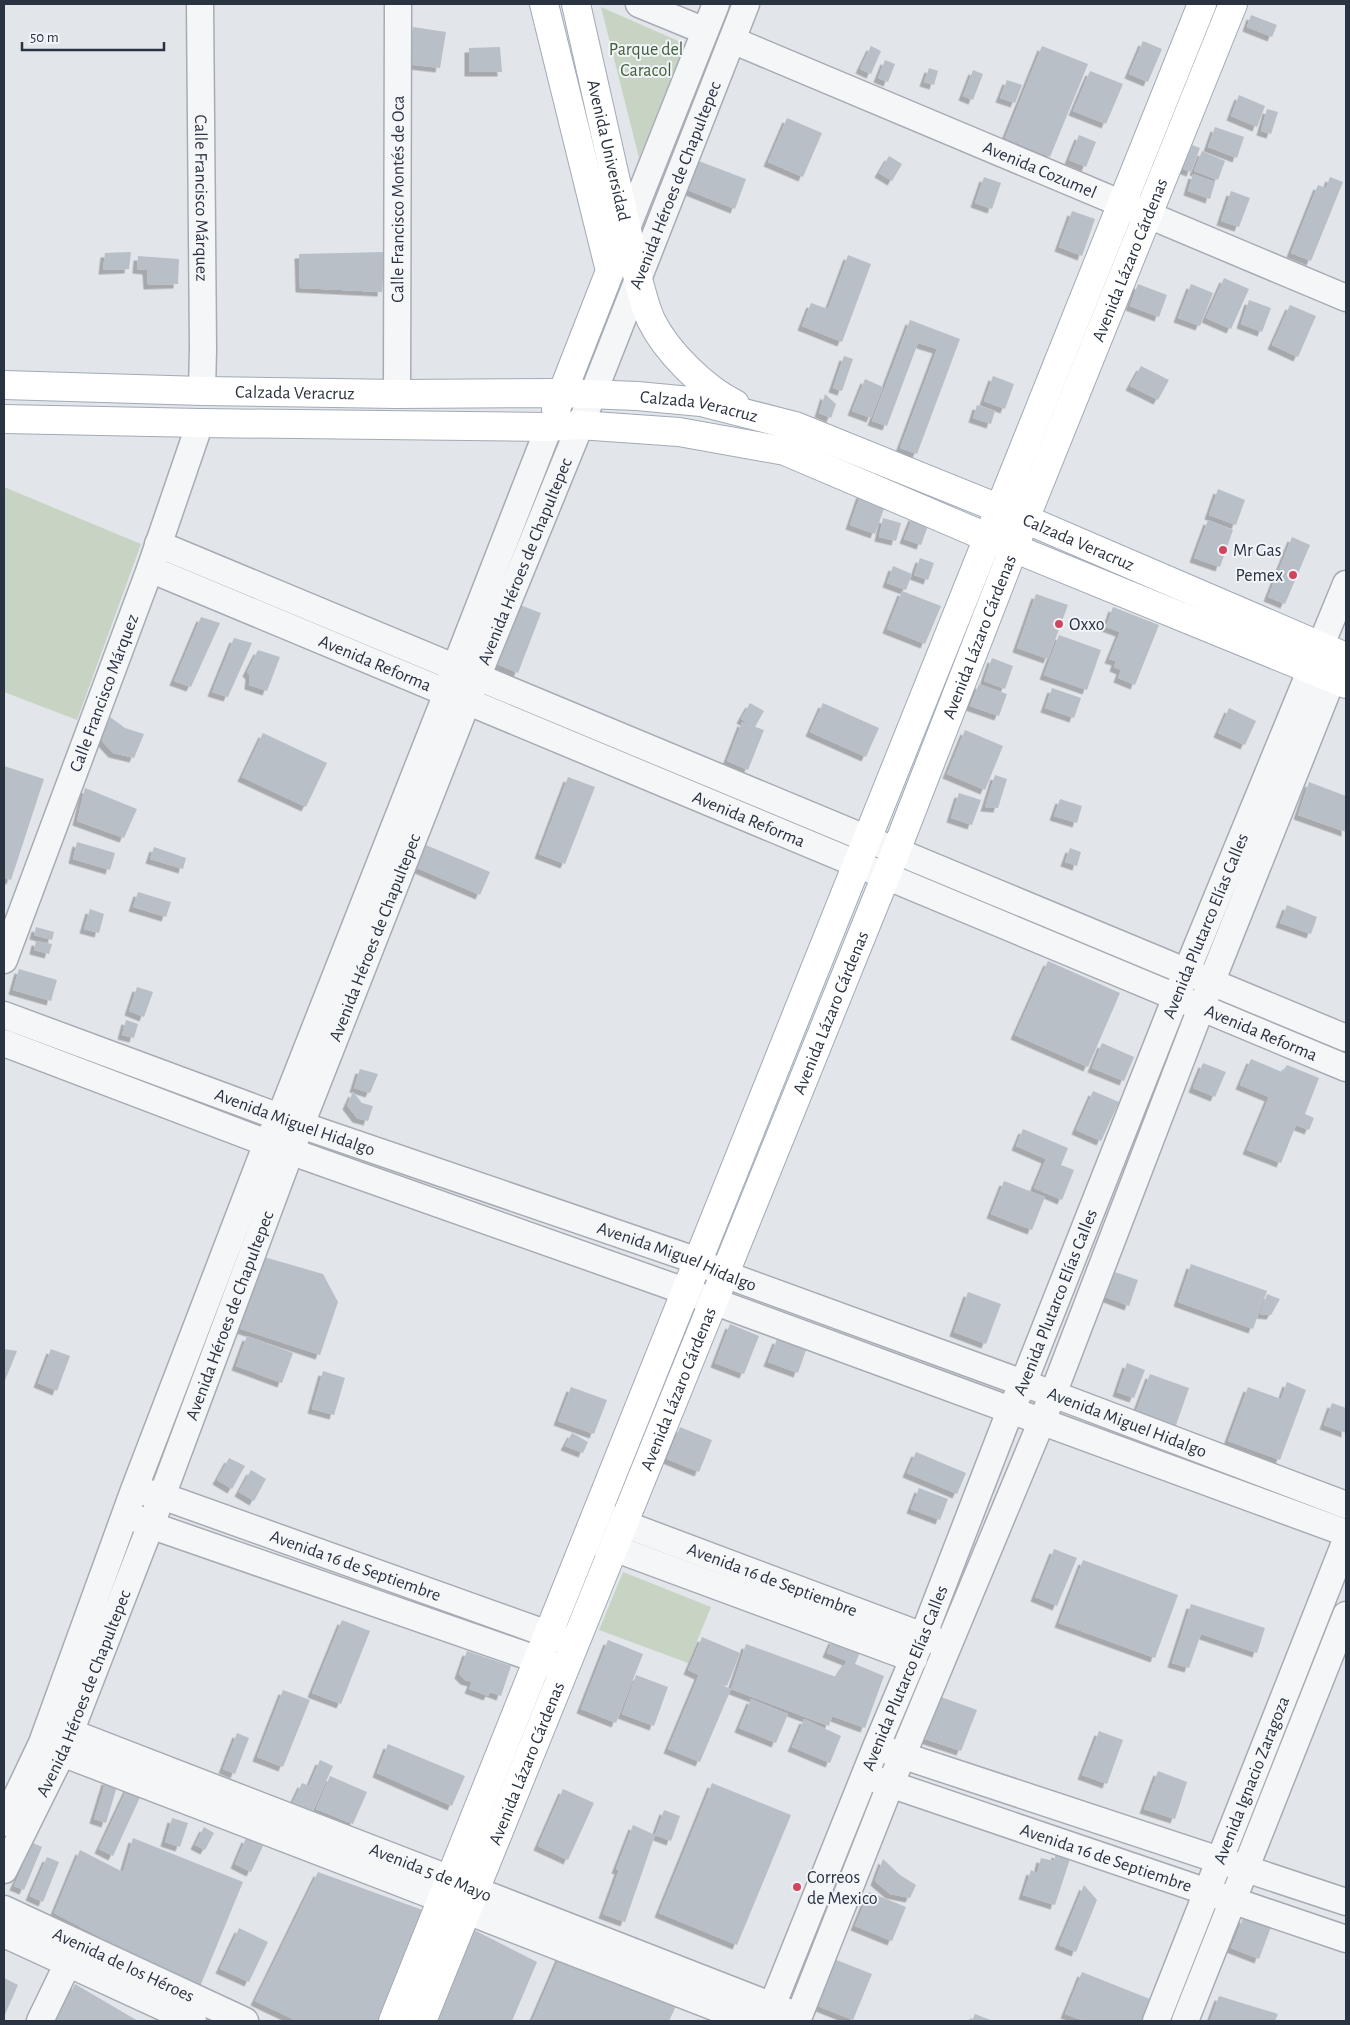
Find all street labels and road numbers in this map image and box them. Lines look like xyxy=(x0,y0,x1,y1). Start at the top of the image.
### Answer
street label: Avenida Universidad xyxy=(583,78,633,223)
street label: Avenida Héroes de Chapultepec xyxy=(627,79,725,292)
street label: Calle Francisco Montés de Oca xyxy=(389,95,408,303)
street label: Calle Francisco Márquez xyxy=(191,114,210,282)
street label: Avenida Cozumel xyxy=(980,139,1099,202)
street label: Avenida Lázaro Cárdenas xyxy=(1090,176,1172,344)
street label: Calzada Veracruz xyxy=(235,384,355,403)
street label: Calzada Veracruz xyxy=(639,388,759,426)
street label: Avenida Héroes de Chapultepec xyxy=(475,456,576,668)
street label: Calzada Veracruz xyxy=(1020,511,1137,575)
street label: Avenida Lázaro Cárdenas xyxy=(940,553,1020,722)
street label: Calle Francisco Márquez xyxy=(67,612,142,775)
street label: Avenida Reforma xyxy=(316,632,434,695)
street label: Avenida Reforma xyxy=(690,788,807,851)
street label: Avenida Héroes de Chapultepec xyxy=(327,831,424,1044)
street label: Avenida Plutarco Elías Calles xyxy=(1160,831,1252,1022)
street label: Avenida Lázaro Cárdenas xyxy=(790,929,873,1097)
street label: Avenida Reforma xyxy=(1202,1002,1320,1065)
street label: Avenida Miguel Hidalgo xyxy=(212,1086,377,1160)
street label: Avenida Plutarco Elías Calles xyxy=(1011,1207,1101,1399)
street label: Avenida Héroes de Chapultepec xyxy=(183,1209,277,1423)
street label: Avenida Miguel Hidalgo xyxy=(595,1219,759,1295)
street label: Avenida Lázaro Cárdenas xyxy=(638,1305,720,1473)
street label: Avenida Miguel Hidalgo xyxy=(1045,1385,1209,1461)
street label: Avenida 16 de Septiembre xyxy=(267,1527,443,1605)
street label: Avenida 16 de Septiembre xyxy=(685,1540,860,1621)
street label: Avenida Plutarco Elías Calles xyxy=(859,1583,952,1774)
street label: Avenida Héroes de Chapultepec xyxy=(34,1588,135,1800)
street label: Avenida Lázaro Cárdenas xyxy=(486,1680,568,1848)
street label: Avenida Ignacio Zaragoza xyxy=(1211,1694,1293,1867)
street label: Avenida 16 de Septiembre xyxy=(1018,1821,1194,1896)
street label: Avenida 5 de Mayo xyxy=(367,1841,494,1906)
street label: Avenida de los Héroes xyxy=(50,1925,197,2006)

